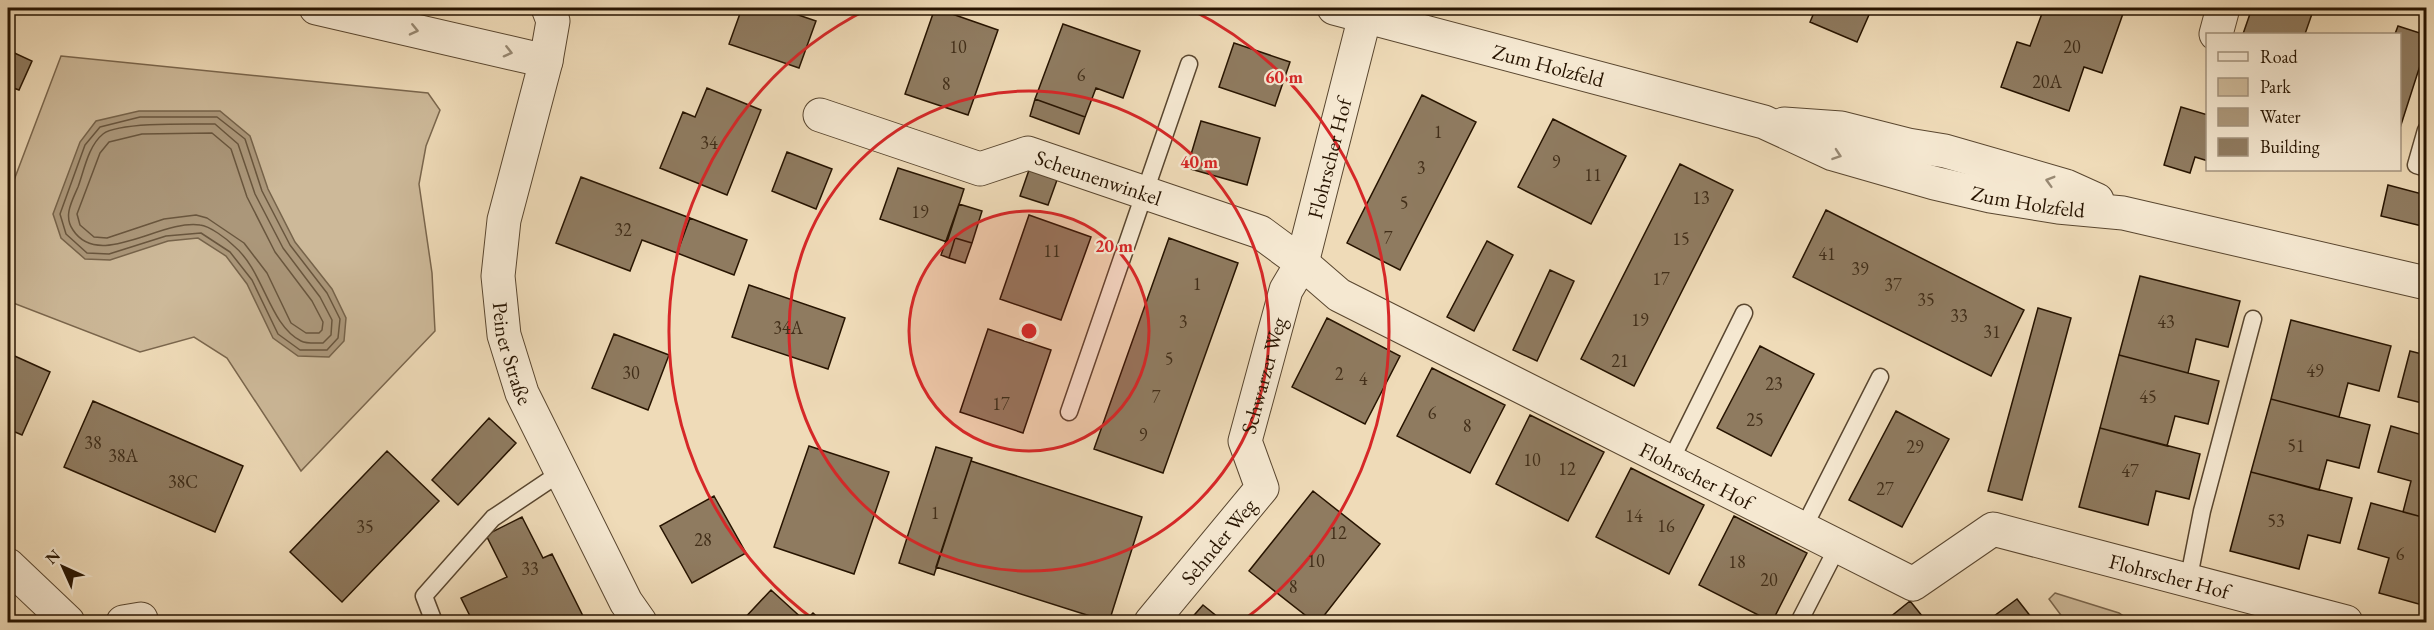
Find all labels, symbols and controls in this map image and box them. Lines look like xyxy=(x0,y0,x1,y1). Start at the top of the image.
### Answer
one-way arrow xyxy=(409,22,419,35)
legend xyxy=(2206,33,2401,171)
house number: 10 xyxy=(949,35,967,58)
house number: 20 xyxy=(2063,35,2081,58)
street label: Zum Holzfeld xyxy=(1490,37,1608,93)
one-way arrow xyxy=(503,44,513,57)
text: Road xyxy=(2260,45,2299,68)
house number: 6 xyxy=(1077,63,1086,86)
text: 60 m xyxy=(1265,65,1303,88)
house number: 20A xyxy=(2032,70,2062,93)
house number: 8 xyxy=(942,72,950,95)
text: Park xyxy=(2260,75,2291,98)
street label: Flohrscher Hof xyxy=(1300,93,1358,221)
text: Water xyxy=(2260,105,2301,128)
house number: 1 xyxy=(1434,120,1442,143)
house number: 34 xyxy=(700,131,718,154)
text: Building xyxy=(2260,135,2320,158)
street label: Scheunenwinkel xyxy=(1032,143,1165,211)
one-way arrow xyxy=(1831,147,1842,160)
text: 40 m xyxy=(1180,150,1218,173)
house number: 9 xyxy=(1552,150,1561,173)
house number: 3 xyxy=(1417,156,1425,179)
house number: 11 xyxy=(1584,163,1602,186)
one-way arrow xyxy=(2046,176,2056,188)
street label: Zum Holzfeld xyxy=(1969,179,2086,223)
house number: 13 xyxy=(1692,186,1710,209)
house number: 5 xyxy=(1400,191,1408,214)
house number: 19 xyxy=(911,200,929,223)
house number: 32 xyxy=(614,218,632,241)
house number: 7 xyxy=(1384,226,1393,249)
house number: 15 xyxy=(1672,227,1690,250)
text: 20 m xyxy=(1095,234,1133,257)
house number: 11 xyxy=(1043,239,1061,262)
house number: 41 xyxy=(1818,242,1836,265)
house number: 39 xyxy=(1851,257,1869,280)
house number: 17 xyxy=(1652,267,1670,290)
house number: 1 xyxy=(1193,272,1201,295)
house number: 37 xyxy=(1884,273,1902,296)
house number: 35 xyxy=(1917,288,1935,311)
street label: Peiner Straße xyxy=(487,301,539,409)
house number: 33 xyxy=(1950,304,1968,327)
house number: 19 xyxy=(1631,308,1649,331)
house number: 3 xyxy=(1179,310,1187,333)
house number: 43 xyxy=(2157,310,2175,333)
street label: Schwarzer Weg xyxy=(1234,313,1292,437)
house number: 34A xyxy=(773,316,803,339)
house number: 31 xyxy=(1983,320,2001,343)
centre of rings xyxy=(1019,321,1039,341)
house number: 5 xyxy=(1165,347,1173,370)
house number: 21 xyxy=(1611,349,1629,372)
house number: 49 xyxy=(2306,359,2324,382)
house number: 30 xyxy=(622,361,640,384)
house number: 2 xyxy=(1335,362,1344,385)
house number: 4 xyxy=(1359,367,1368,390)
house number: 23 xyxy=(1765,372,1783,395)
house number: 7 xyxy=(1152,385,1161,408)
house number: 45 xyxy=(2139,385,2157,408)
house number: 17 xyxy=(992,392,1010,415)
house number: 6 xyxy=(1428,401,1437,424)
house number: 25 xyxy=(1746,408,1764,431)
house number: 8 xyxy=(1463,414,1471,437)
house number: 9 xyxy=(1139,423,1148,446)
house number: 38 xyxy=(84,431,102,454)
house number: 51 xyxy=(2287,434,2305,457)
street label: Flohrscher Hof xyxy=(1635,435,1760,516)
house number: 29 xyxy=(1906,435,1924,458)
house number: 38A xyxy=(108,444,138,467)
house number: 10 xyxy=(1523,448,1541,471)
house number: 12 xyxy=(1558,457,1576,480)
house number: 47 xyxy=(2121,459,2139,482)
house number: 38C xyxy=(168,470,198,493)
house number: 27 xyxy=(1876,477,1894,500)
street label: Sehnder Weg xyxy=(1174,492,1262,590)
house number: 1 xyxy=(931,501,939,524)
house number: 14 xyxy=(1625,504,1643,527)
house number: 53 xyxy=(2267,509,2285,532)
house number: 16 xyxy=(1657,514,1675,537)
house number: 35 xyxy=(356,515,374,538)
house number: 12 xyxy=(1329,521,1347,544)
house number: 28 xyxy=(694,528,712,551)
north arrow xyxy=(33,537,93,597)
house number: 6 xyxy=(2396,542,2405,565)
text: N xyxy=(41,545,65,569)
street label: Flohrscher Hof xyxy=(2106,547,2235,605)
house number: 10 xyxy=(1307,549,1325,572)
house number: 18 xyxy=(1728,550,1746,573)
house number: 33 xyxy=(521,557,539,580)
house number: 20 xyxy=(1760,568,1778,591)
house number: 8 xyxy=(1289,575,1297,598)

